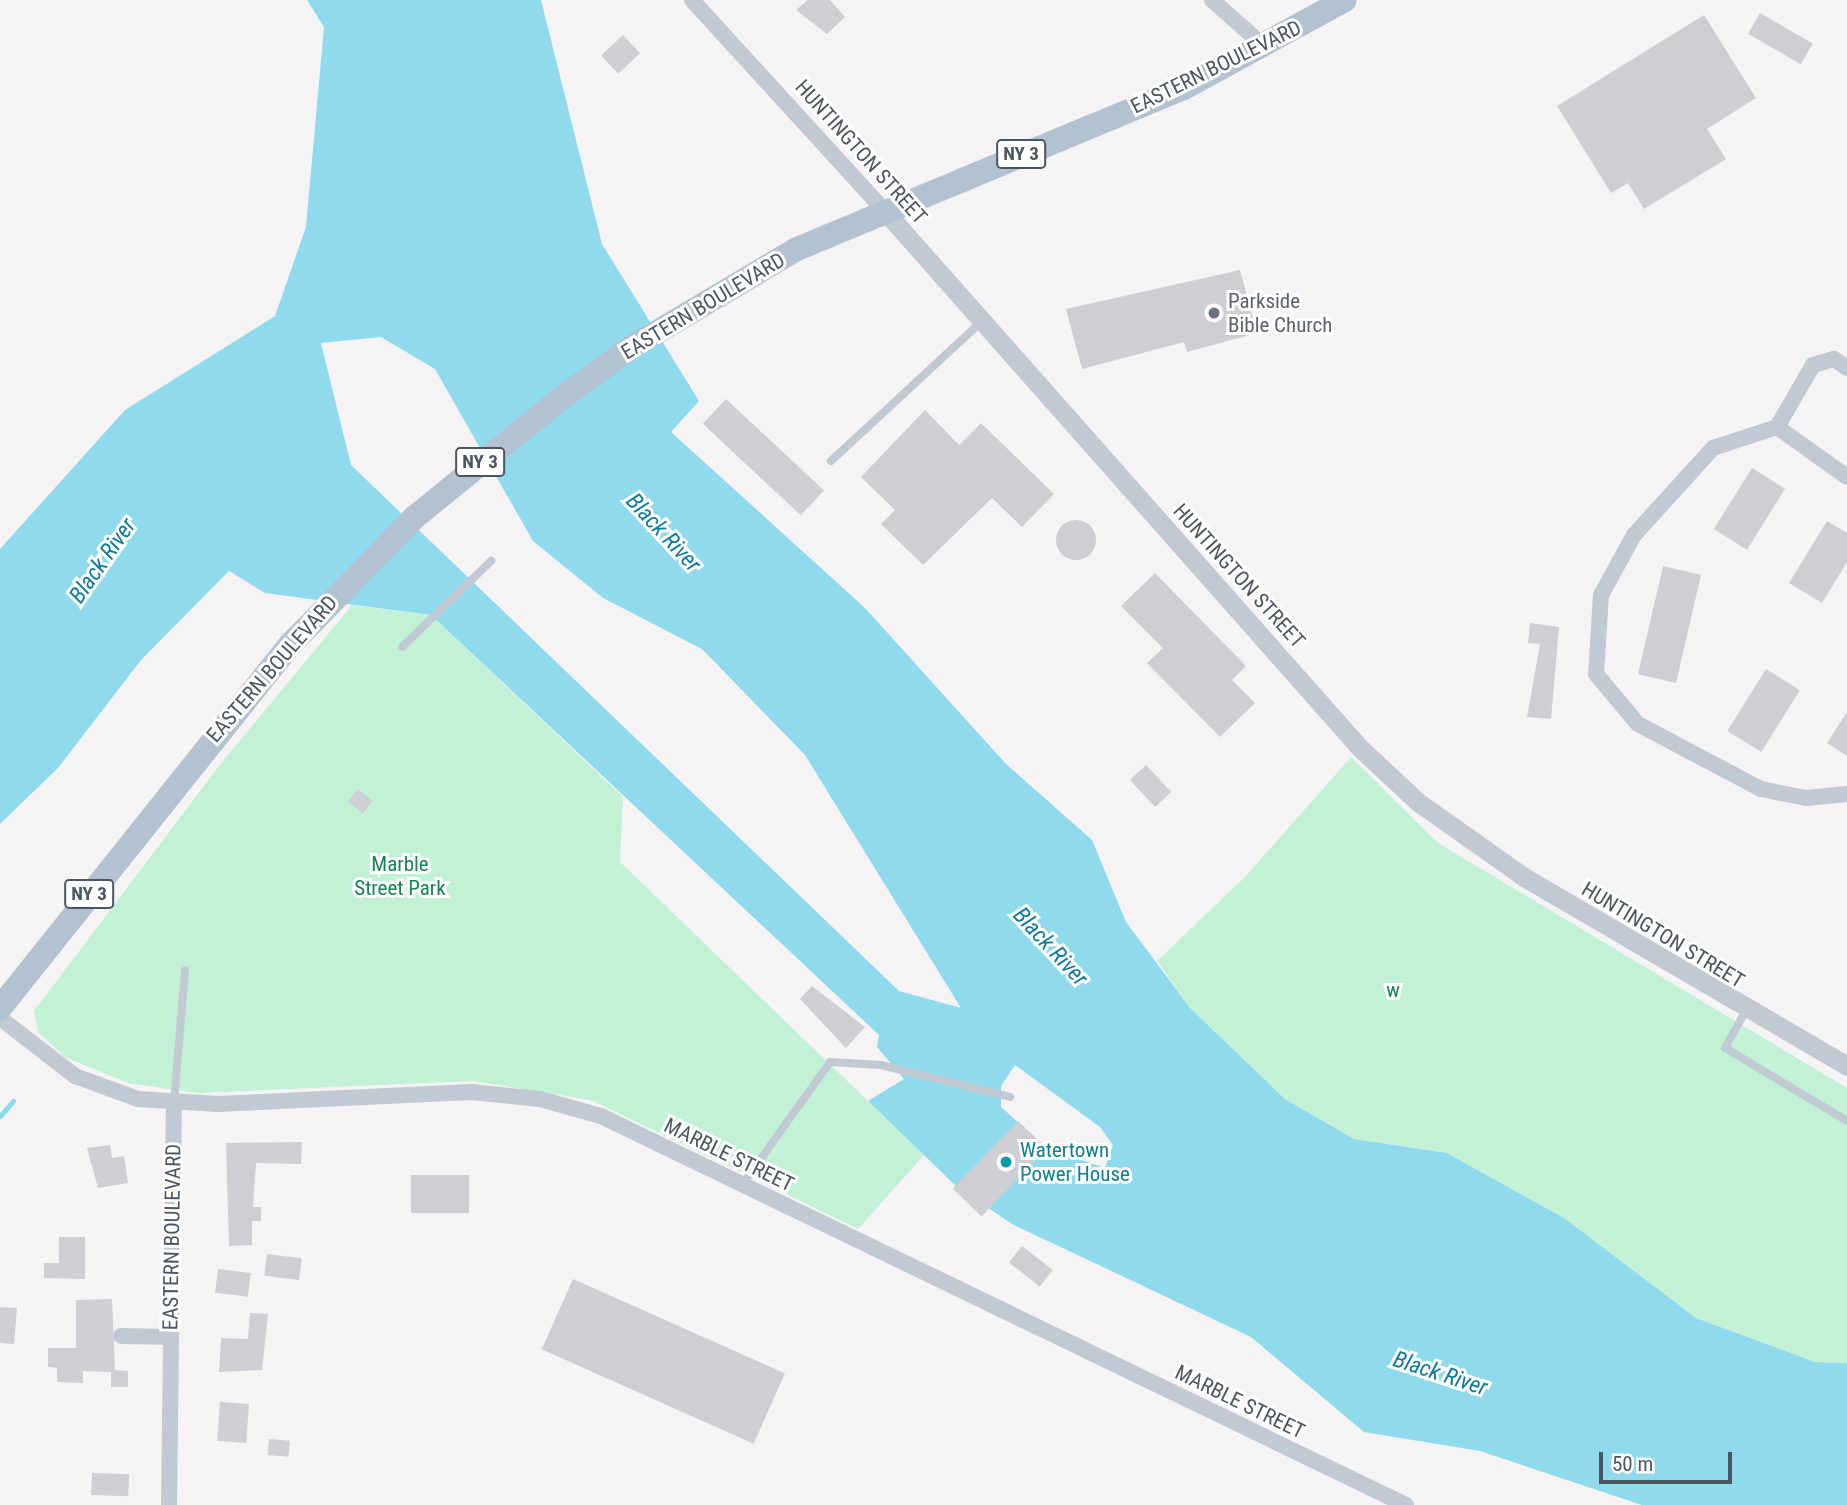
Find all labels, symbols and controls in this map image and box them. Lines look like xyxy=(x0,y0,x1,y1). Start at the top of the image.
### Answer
street label: EASTERN BOULEVARD xyxy=(1127,15,1305,119)
street label: HUNTINGTON STREET xyxy=(790,75,932,229)
road number: NY 3 xyxy=(995,138,1047,170)
street label: EASTERN BOULEVARD xyxy=(617,247,789,365)
place label: Parkside Bible Church xyxy=(1228,288,1332,338)
marker: Parkside Bible Church xyxy=(1206,305,1222,321)
road number: NY 3 xyxy=(454,446,506,477)
water label: Black River xyxy=(620,488,706,578)
street label: HUNTINGTON STREET xyxy=(1168,499,1310,653)
water label: Black River xyxy=(64,513,142,609)
street label: EASTERN BOULEVARD xyxy=(201,590,343,748)
park label: Marble Street Park xyxy=(354,851,446,901)
street label: HUNTINGTON STREET xyxy=(1577,877,1749,993)
road number: NY 3 xyxy=(63,878,115,909)
water label: Black River xyxy=(1007,902,1093,992)
park label: w xyxy=(1386,977,1400,1003)
street label: MARBLE STREET xyxy=(660,1113,798,1197)
place label: Watertown Power House xyxy=(1020,1137,1130,1187)
street label: EASTERN BOULEVARD xyxy=(158,1144,186,1330)
marker: Watertown Power House xyxy=(998,1154,1014,1170)
water label: Black River xyxy=(1390,1346,1490,1402)
street label: MARBLE STREET xyxy=(1171,1360,1309,1444)
scale bar xyxy=(1602,1438,1735,1482)
text: 50 m xyxy=(1612,1452,1653,1476)

